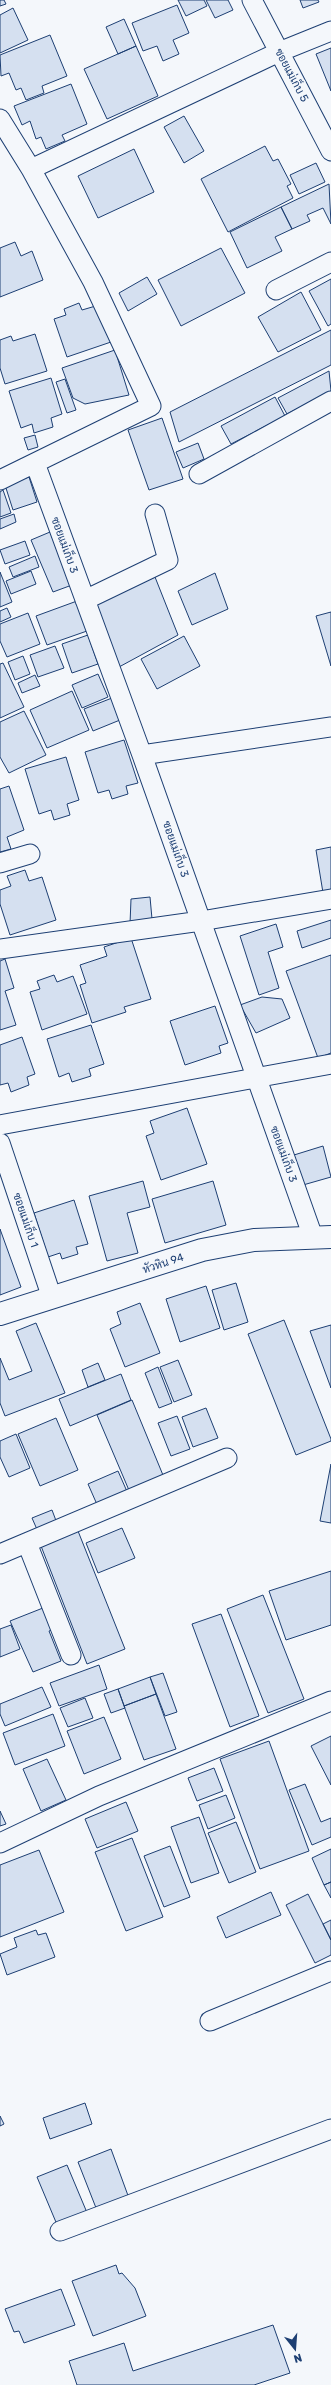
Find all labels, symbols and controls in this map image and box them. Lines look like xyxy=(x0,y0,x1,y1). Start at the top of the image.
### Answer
street label: ซอยแม่เก็บ 5 xyxy=(272,45,314,105)
street label: ซอยแม่เก็บ 3 xyxy=(48,514,84,575)
street label: ซอยแม่เก็บ 3 xyxy=(160,818,194,879)
street label: ซอยแม่เก็บ 3 xyxy=(267,1123,303,1184)
street label: ซอยแม่เก็บ 1 xyxy=(10,1190,44,1249)
street label: หัวหิน 94 xyxy=(141,1250,186,1276)
north arrow xyxy=(275,2329,315,2369)
text: N xyxy=(292,2351,303,2365)

